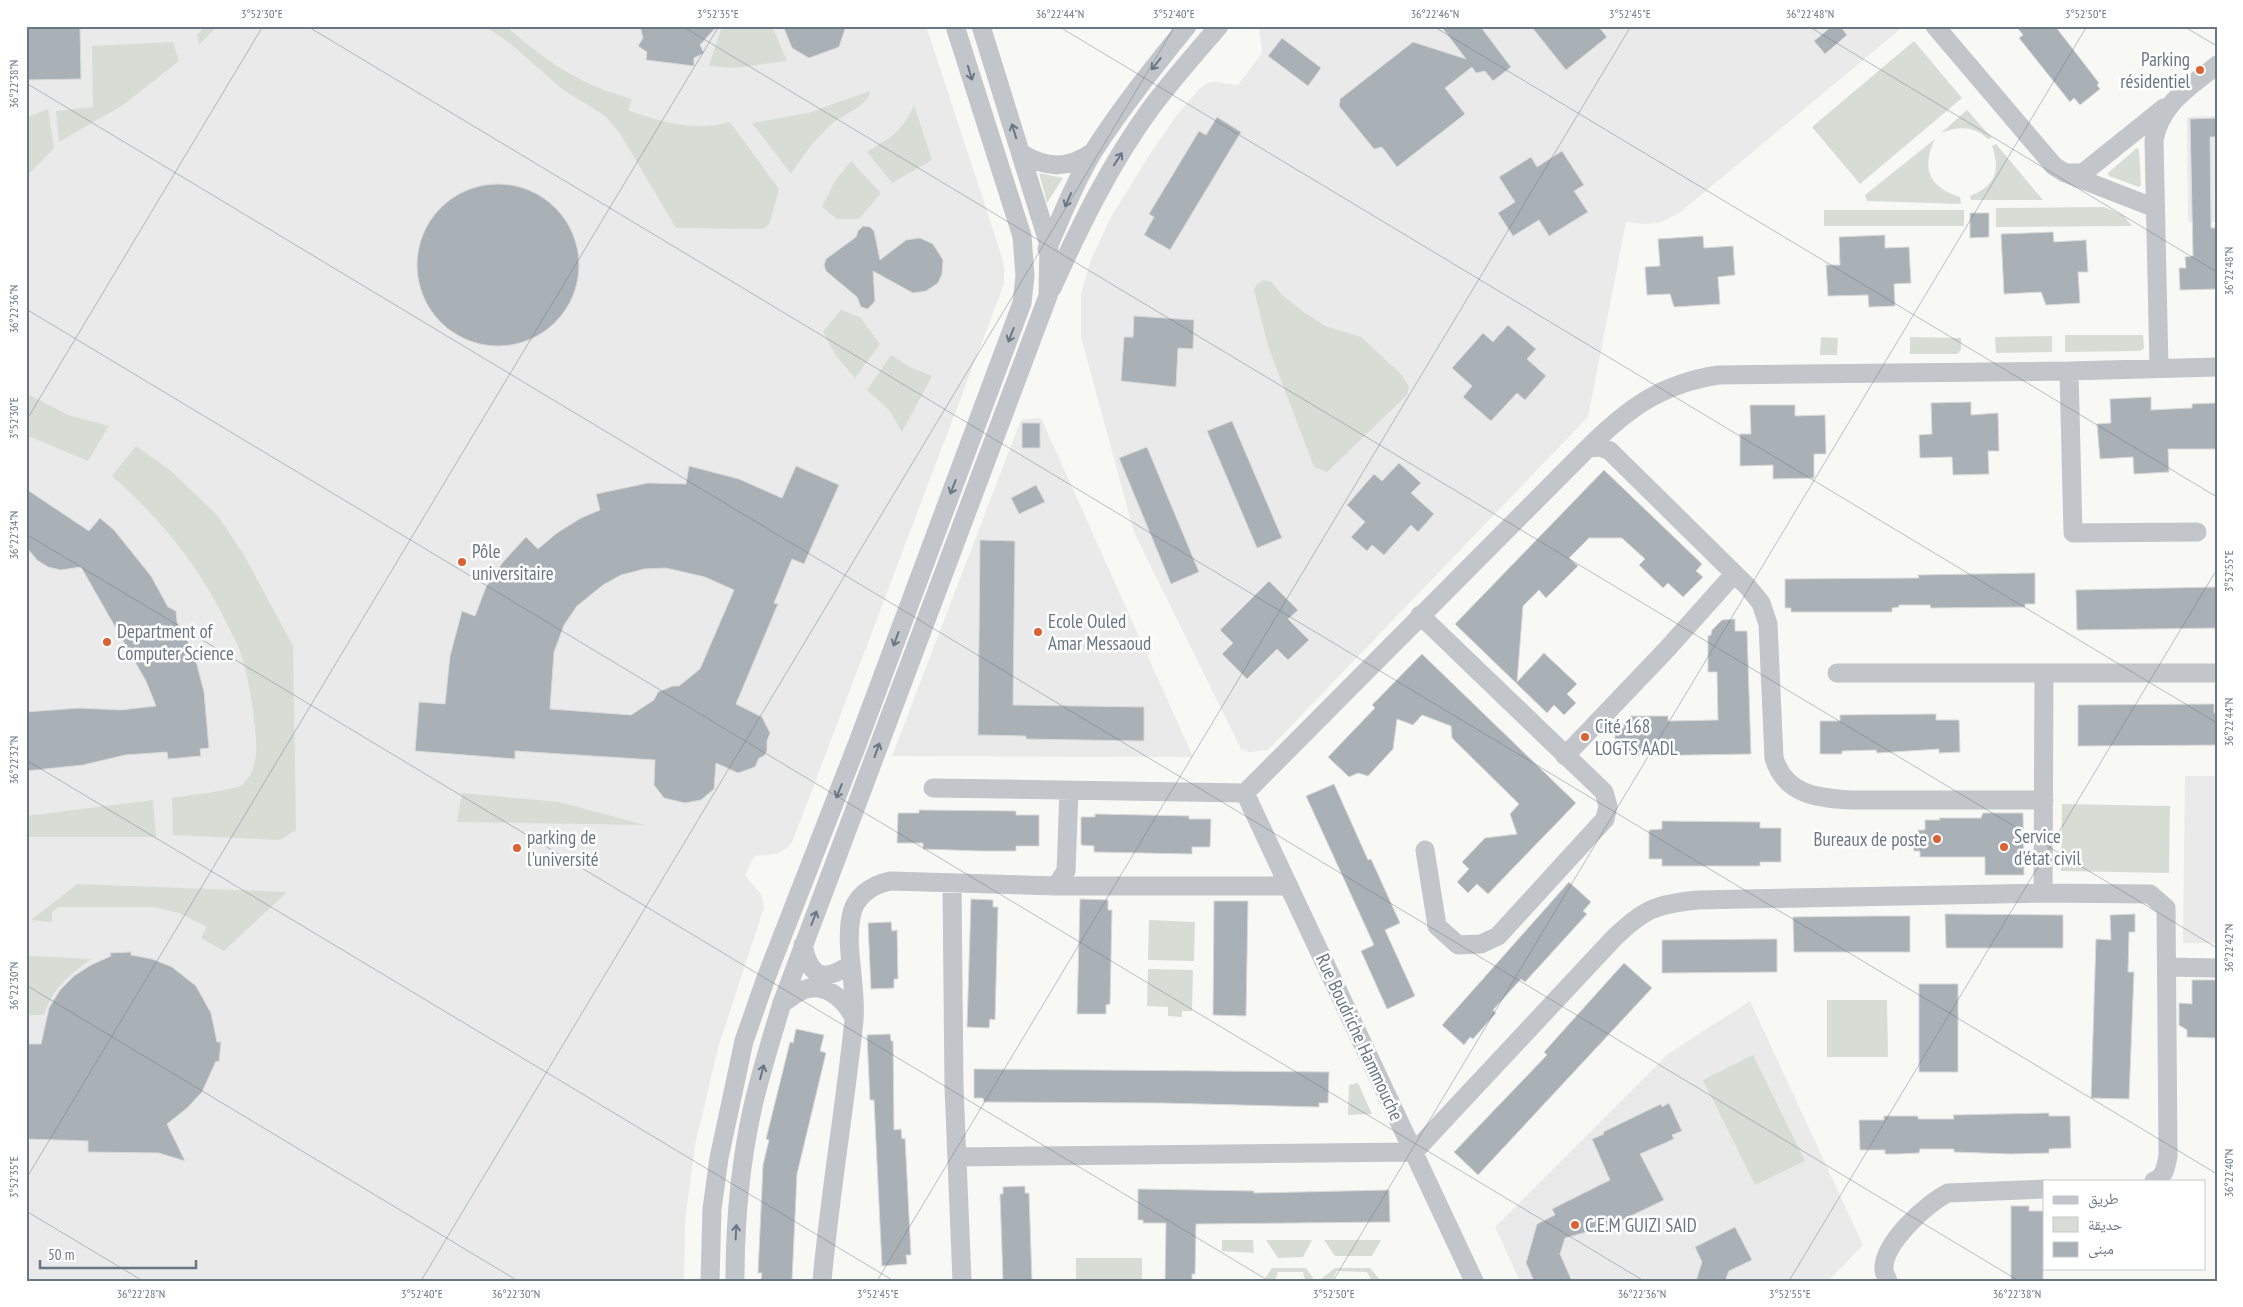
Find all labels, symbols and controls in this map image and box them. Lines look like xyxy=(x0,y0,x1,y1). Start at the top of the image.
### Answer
text: 3°52'30"E xyxy=(241,6,283,21)
text: 3°52'35"E xyxy=(697,6,739,21)
text: 36°22'44"N xyxy=(1036,6,1084,21)
text: 3°52'40"E xyxy=(1153,6,1195,21)
text: 36°22'46"N xyxy=(1411,6,1459,21)
text: 3°52'45"E xyxy=(1609,6,1651,21)
text: 36°22'48"N xyxy=(1786,6,1834,21)
text: 3°52'50"E xyxy=(2065,6,2107,21)
place label: Parking résidentiel xyxy=(2120,47,2191,93)
one-way arrow xyxy=(1151,58,1162,71)
text: 36°22'38"N xyxy=(6,60,21,108)
one-way arrow xyxy=(966,64,975,80)
marker: Parking résidentiel xyxy=(2194,64,2206,76)
one-way arrow xyxy=(1008,124,1018,140)
one-way arrow xyxy=(1113,153,1123,167)
one-way arrow xyxy=(1062,192,1072,207)
text: 36°22'48"N xyxy=(2221,247,2236,295)
text: 36°22'36"N xyxy=(6,285,21,333)
one-way arrow xyxy=(1005,327,1014,342)
text: 3°52'30"E xyxy=(6,397,21,439)
one-way arrow xyxy=(948,478,957,494)
text: 36°22'34"N xyxy=(6,511,21,559)
place label: Pôle universitaire xyxy=(472,539,554,585)
text: 3°52'55"E xyxy=(2221,550,2236,592)
marker: Pôle universitaire xyxy=(456,556,468,568)
place label: Ecole Ouled Amar Messaoud xyxy=(1048,609,1151,655)
place label: Department of Computer Science xyxy=(117,619,234,665)
marker: Ecole Ouled Amar Messaoud xyxy=(1032,626,1044,638)
one-way arrow xyxy=(891,631,900,646)
marker: Department of Computer Science xyxy=(101,636,113,648)
text: 36°22'44"N xyxy=(2221,698,2236,746)
place label: Cité 168 LOGTS AADL xyxy=(1595,714,1678,760)
marker: Cité 168 LOGTS AADL xyxy=(1579,731,1591,743)
text: 36°22'32"N xyxy=(6,736,21,784)
one-way arrow xyxy=(873,743,882,758)
one-way arrow xyxy=(834,783,843,798)
place label: Service d'état civil xyxy=(2014,824,2081,870)
place label: parking de l'université xyxy=(527,825,599,871)
place label: Bureaux de poste xyxy=(1814,827,1927,851)
marker: Bureaux de poste xyxy=(1931,833,1943,845)
marker: Service d'état civil xyxy=(1998,841,2010,853)
marker: parking de l'université xyxy=(511,842,523,854)
one-way arrow xyxy=(809,911,819,926)
text: 36°22'42"N xyxy=(2221,924,2236,972)
street label: Rue Boudriche Hammouche xyxy=(1311,950,1409,1124)
text: 36°22'30"N xyxy=(6,962,21,1010)
one-way arrow xyxy=(758,1064,767,1080)
text: 36°22'40"N xyxy=(2221,1149,2236,1197)
text: 3°52'35"E xyxy=(6,1156,21,1198)
legend xyxy=(2043,1180,2206,1270)
text: طريق xyxy=(2088,1189,2119,1209)
place label: C.E.M GUIZI SAID xyxy=(1585,1213,1697,1237)
text: حديقة xyxy=(2088,1215,2123,1234)
marker: C.E.M GUIZI SAID xyxy=(1569,1219,1581,1231)
one-way arrow xyxy=(731,1224,741,1240)
scale bar xyxy=(40,1237,196,1269)
text: مبنى xyxy=(2088,1239,2114,1259)
text: 50 m xyxy=(48,1245,74,1264)
text: 36°22'28"N xyxy=(117,1286,165,1301)
text: 3°52'40"E xyxy=(401,1286,443,1301)
text: 36°22'30"N xyxy=(492,1286,540,1301)
text: 3°52'45"E xyxy=(857,1286,899,1301)
text: 3°52'50"E xyxy=(1313,1286,1355,1301)
text: 36°22'36"N xyxy=(1618,1286,1666,1301)
text: 3°52'55"E xyxy=(1769,1286,1811,1301)
text: 36°22'38"N xyxy=(1993,1286,2041,1301)

